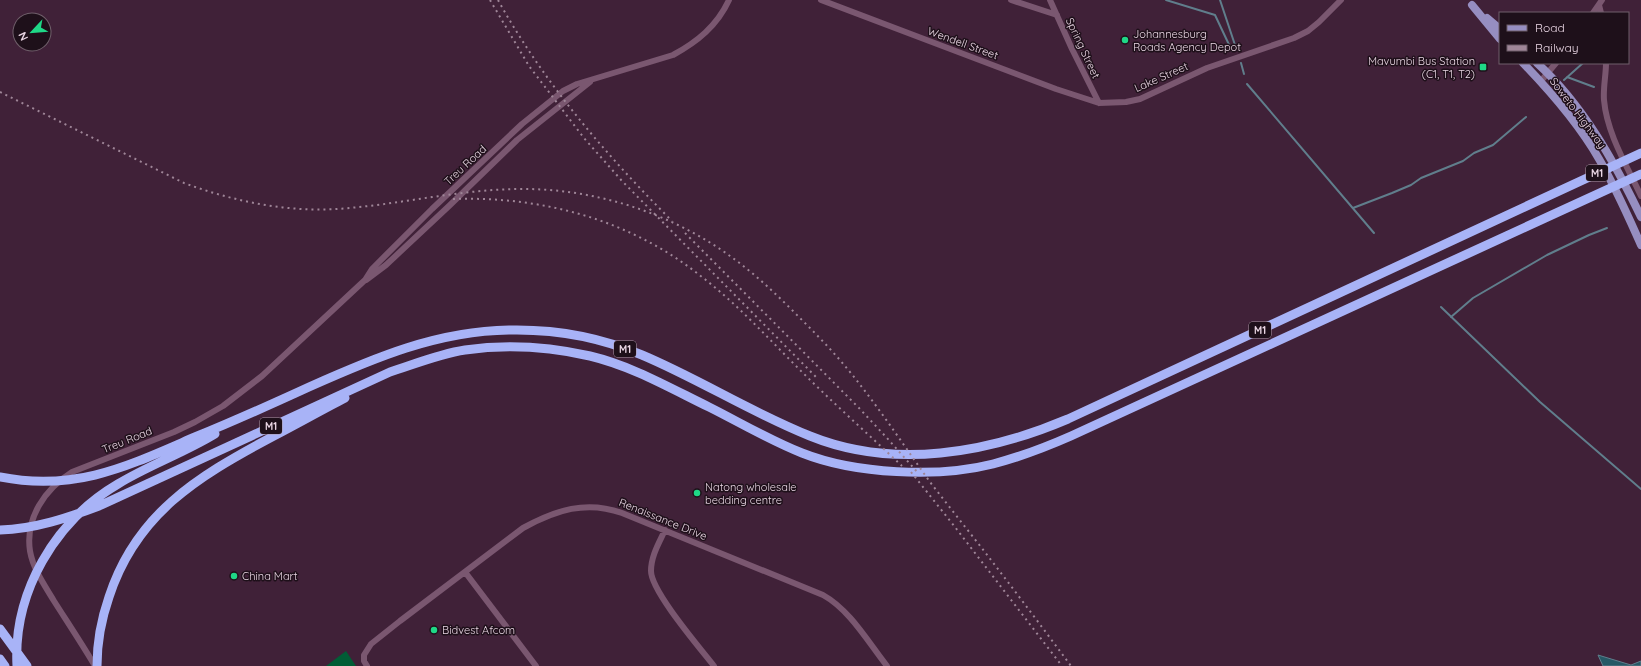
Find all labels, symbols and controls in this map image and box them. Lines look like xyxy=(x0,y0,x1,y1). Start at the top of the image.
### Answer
north arrow xyxy=(12,12,52,52)
legend xyxy=(1499,12,1629,64)
street label: Spring Street xyxy=(1063,15,1103,81)
text: Road xyxy=(1535,20,1565,35)
street label: Wendell Street xyxy=(926,24,1000,62)
place label: Johannesburg Roads Agency Depot xyxy=(1133,27,1241,54)
text: N xyxy=(15,30,31,43)
marker: Johannesburg Roads Agency Depot xyxy=(1120,35,1130,45)
text: Railway xyxy=(1535,40,1579,55)
place label: Mavumbi Bus Station (C1, T1, T2) xyxy=(1368,54,1475,81)
street label: Lake Street xyxy=(1132,59,1190,95)
marker: Mavumbi Bus Station (C1, T1, T2) xyxy=(1478,62,1488,72)
street label: Soweto Highway xyxy=(1547,75,1609,151)
street label: Treu Road xyxy=(441,142,489,188)
road number: M1 xyxy=(1586,165,1608,181)
road number: M1 xyxy=(1249,322,1271,338)
road number: M1 xyxy=(614,341,636,357)
road number: M1 xyxy=(260,418,282,434)
street label: Treu Road xyxy=(100,424,154,456)
place label: Natong wholesale bedding centre xyxy=(705,480,797,507)
marker: Natong wholesale bedding centre xyxy=(692,488,702,498)
street label: Renaissance Drive xyxy=(617,495,709,543)
place label: China Mart xyxy=(242,569,298,583)
marker: China Mart xyxy=(229,571,239,581)
place label: Bidvest Afcom xyxy=(442,623,515,637)
marker: Bidvest Afcom xyxy=(429,625,439,635)

